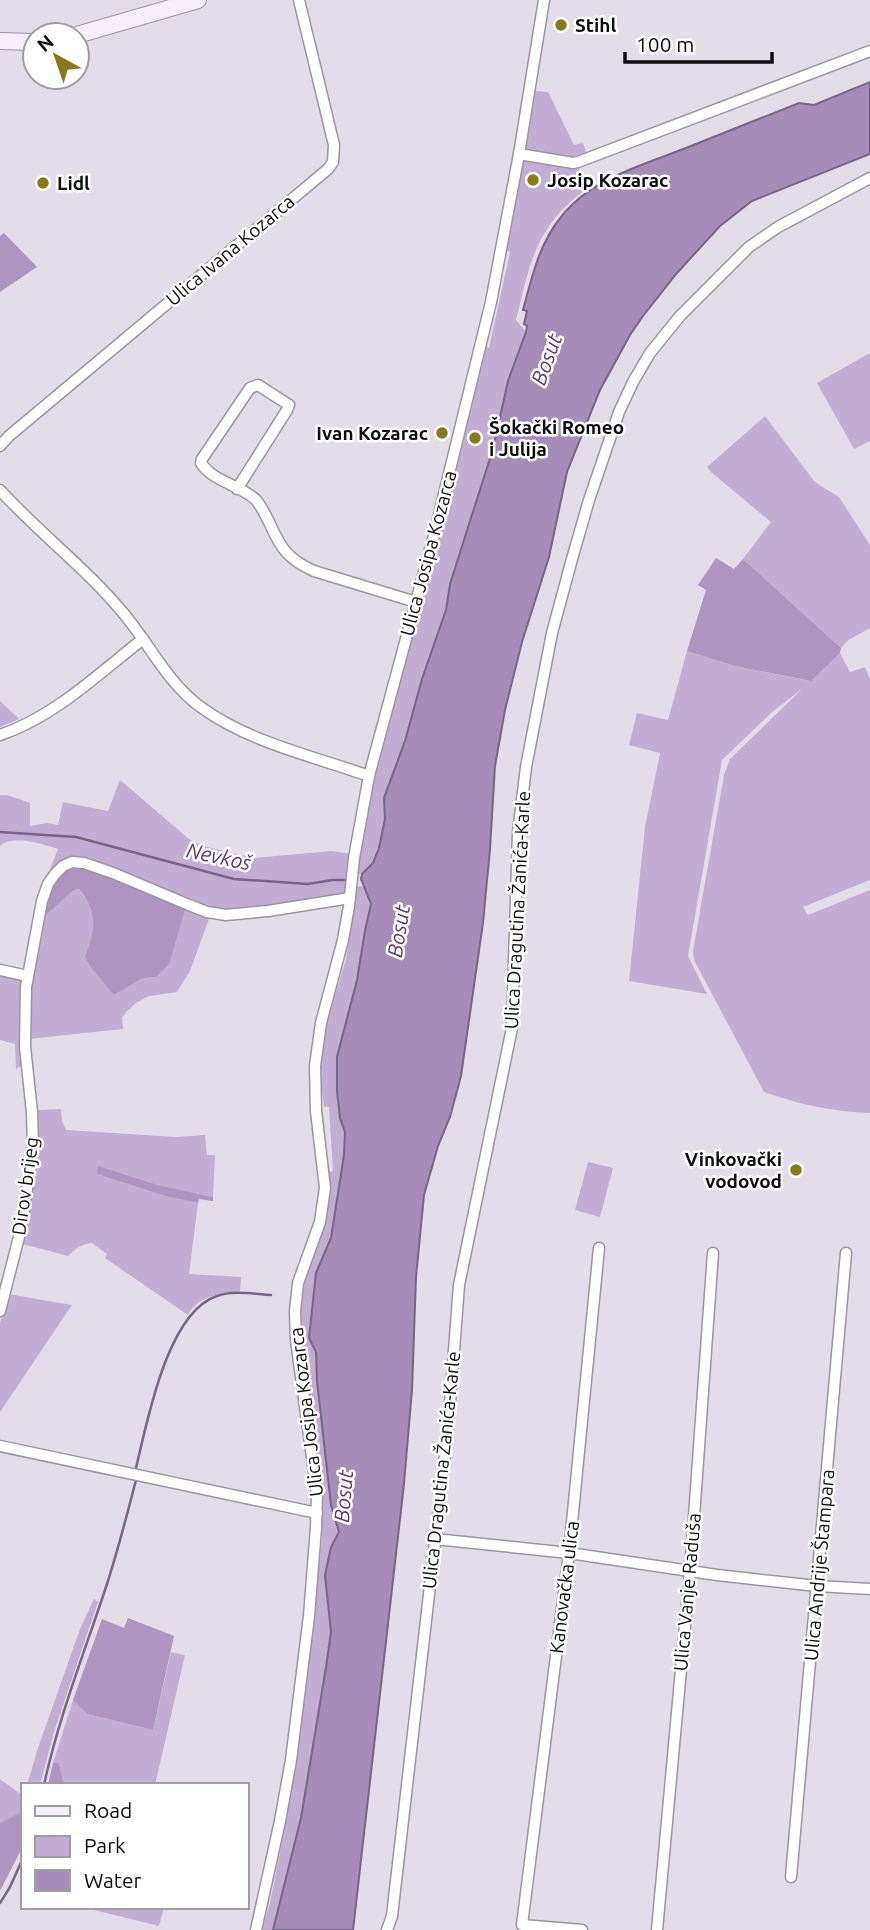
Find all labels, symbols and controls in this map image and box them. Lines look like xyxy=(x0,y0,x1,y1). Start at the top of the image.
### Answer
place label: Stihl xyxy=(575,14,616,36)
marker: Stihl xyxy=(553,17,569,33)
north arrow xyxy=(21,21,91,91)
scale bar xyxy=(625,21,772,65)
text: N xyxy=(33,30,58,56)
text: 100 m xyxy=(636,32,694,56)
place label: Josip Kozarac xyxy=(547,169,668,191)
place label: Lidl xyxy=(57,172,90,194)
marker: Josip Kozarac xyxy=(525,172,541,188)
marker: Lidl xyxy=(35,175,51,191)
street label: Ulica Ivana Kozarca xyxy=(161,190,299,310)
water label: Bosut xyxy=(526,329,567,388)
place label: Šokački Romeo i Julija xyxy=(489,416,624,460)
place label: Ivan Kozarac xyxy=(316,422,428,444)
marker: Ivan Kozarac xyxy=(434,425,450,441)
marker: Šokački Romeo i Julija xyxy=(467,430,483,446)
street label: Ulica Josipa Kozarca xyxy=(395,468,461,638)
street label: Ulica Dragutina Žanića-Karle xyxy=(500,790,534,1030)
water label: Nevkoš xyxy=(184,837,255,875)
water label: Bosut xyxy=(382,902,414,959)
street label: Dirov brijeg xyxy=(7,1136,43,1236)
place label: Vinkovački vodovod xyxy=(685,1148,782,1192)
marker: Vinkovački vodovod xyxy=(788,1162,804,1178)
street label: Ulica Josipa Kozarca xyxy=(285,1326,327,1498)
street label: Ulica Dragutina Žanića-Karle xyxy=(418,1350,464,1590)
water label: Bosut xyxy=(329,1468,357,1523)
street label: Ulica Andrije Štampara xyxy=(800,1468,838,1662)
street label: Ulica Vanje Raduša xyxy=(669,1512,705,1672)
street label: Kanovačka ulica xyxy=(545,1519,583,1655)
legend xyxy=(21,1783,248,1909)
text: Road xyxy=(84,1798,132,1822)
text: Park xyxy=(84,1833,126,1857)
text: Water xyxy=(84,1868,142,1892)

